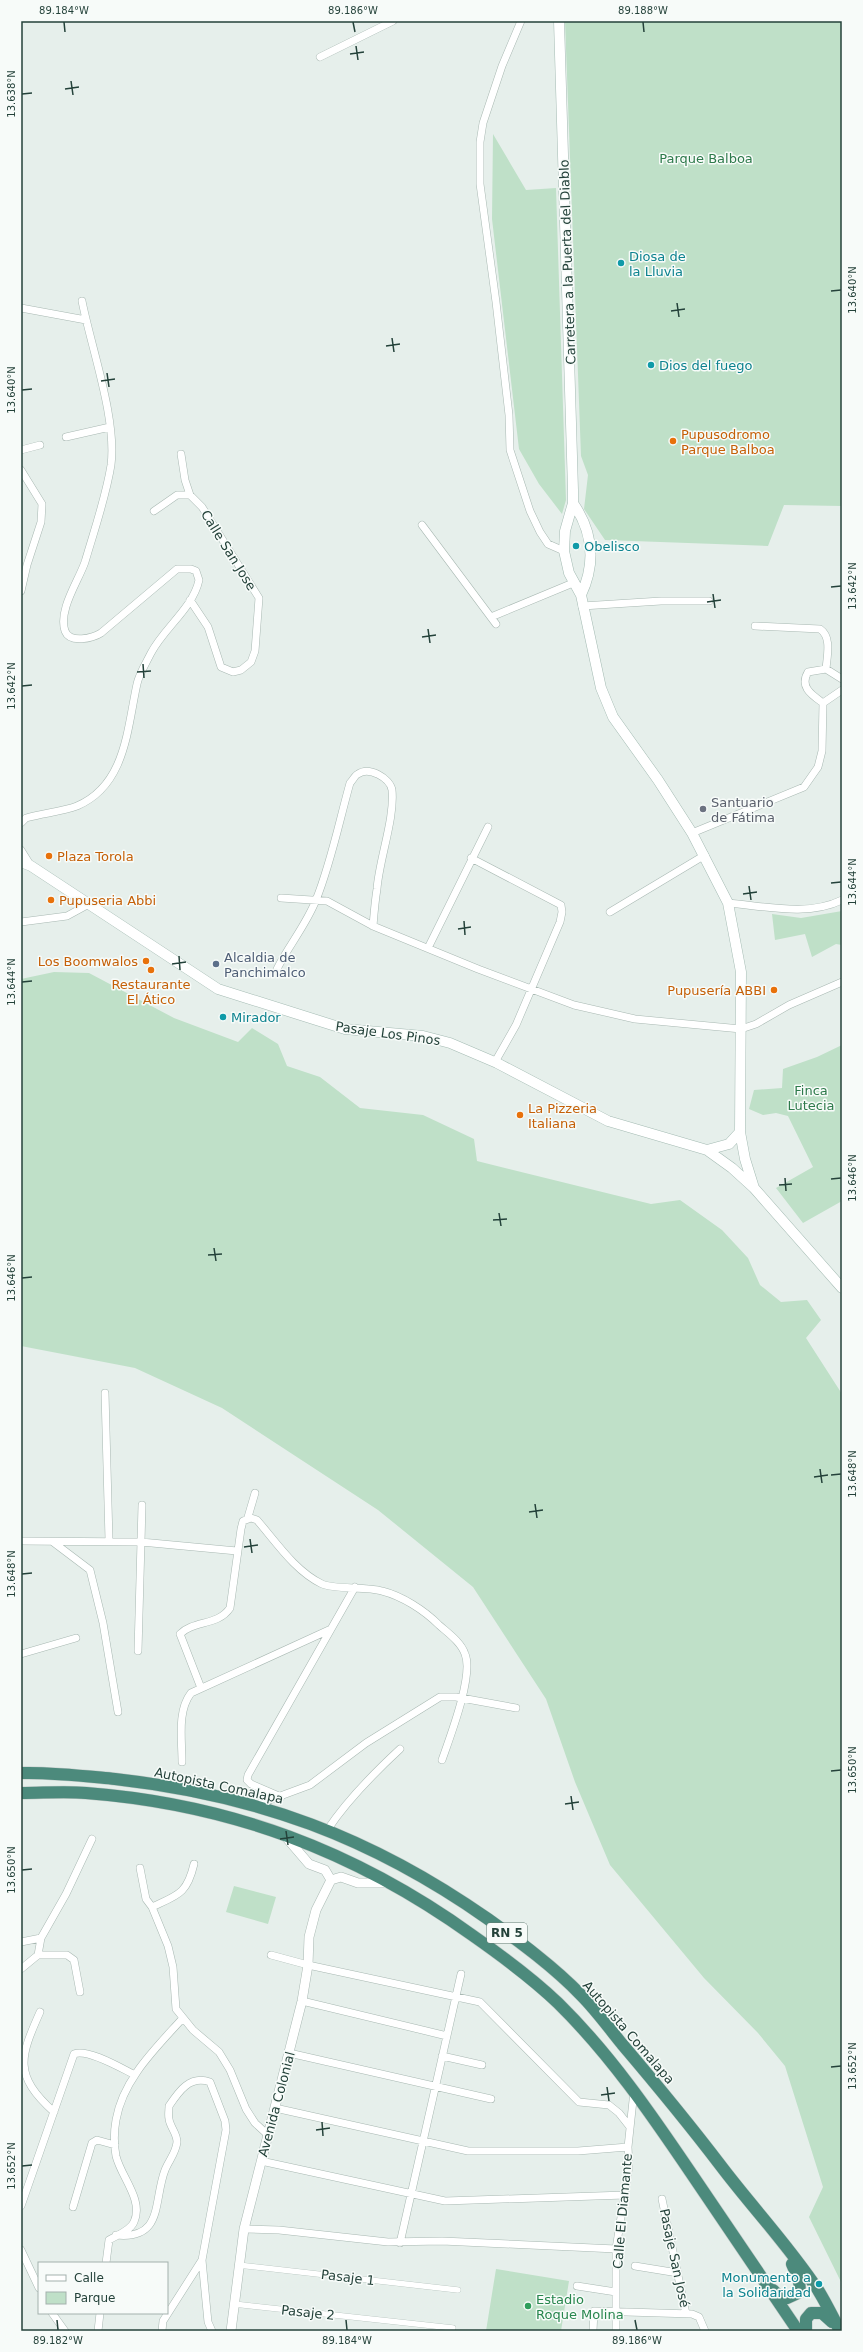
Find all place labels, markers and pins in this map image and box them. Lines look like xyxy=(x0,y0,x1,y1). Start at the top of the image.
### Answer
place label: Diosa de la Lluvia xyxy=(629,249,686,279)
marker: Diosa de la Lluvia xyxy=(616,258,626,268)
place label: Dios del fuego xyxy=(659,358,753,373)
marker: Dios del fuego xyxy=(646,360,656,370)
place label: Pupusodromo Parque Balboa xyxy=(681,427,775,457)
marker: Pupusodromo Parque Balboa xyxy=(668,436,678,446)
place label: Obelisco xyxy=(584,539,640,554)
marker: Obelisco xyxy=(571,541,581,551)
place label: Santuario de Fátima xyxy=(711,795,775,825)
marker: Santuario de Fátima xyxy=(698,804,708,814)
place label: Plaza Torola xyxy=(57,849,134,864)
marker: Plaza Torola xyxy=(44,851,54,861)
place label: Pupuseria Abbi xyxy=(59,893,156,908)
marker: Pupuseria Abbi xyxy=(46,895,56,905)
place label: Alcaldia de Panchimalco xyxy=(224,950,306,980)
place label: Los Boomwalos xyxy=(38,954,138,969)
marker: Los Boomwalos xyxy=(141,956,151,966)
marker: Alcaldia de Panchimalco xyxy=(211,959,221,969)
marker: Restaurante El Ático xyxy=(146,965,156,975)
place label: Restaurante El Ático xyxy=(111,977,191,1007)
place label: Pupusería ABBI xyxy=(667,983,766,998)
marker: Pupusería ABBI xyxy=(769,985,779,995)
place label: Mirador xyxy=(231,1010,281,1025)
marker: Mirador xyxy=(218,1012,228,1022)
place label: La Pizzeria Italiana xyxy=(528,1101,597,1131)
marker: La Pizzeria Italiana xyxy=(515,1110,525,1120)
place label: Monumento a la Solidaridad xyxy=(721,2270,811,2300)
marker: Monumento a la Solidaridad xyxy=(814,2279,824,2289)
place label: Estadio Roque Molina xyxy=(536,2292,624,2322)
marker: Estadio Roque Molina xyxy=(523,2301,533,2311)

